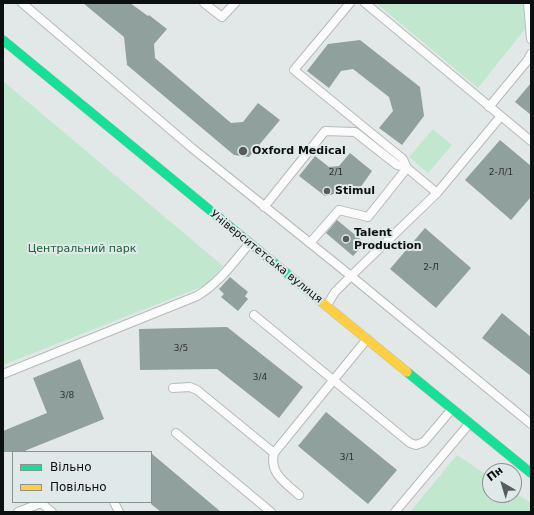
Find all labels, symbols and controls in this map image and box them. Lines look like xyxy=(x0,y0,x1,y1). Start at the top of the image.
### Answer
place label: Oxford Medical xyxy=(252,144,346,158)
marker: Oxford Medical xyxy=(237,145,249,157)
house number: 2/1 xyxy=(329,168,343,178)
house number: 2-Л/1 xyxy=(489,168,513,178)
place label: Stimul xyxy=(335,184,375,198)
marker: Stimul xyxy=(322,186,332,196)
street label: Університетська вулиця xyxy=(207,208,325,306)
place label: Talent Production xyxy=(354,226,422,252)
marker: Talent Production xyxy=(341,234,351,244)
park label: Центральний парк xyxy=(28,242,136,256)
house number: 2-Л xyxy=(423,263,439,273)
house number: 3/5 xyxy=(174,344,188,354)
house number: 3/4 xyxy=(253,373,267,383)
house number: 3/8 xyxy=(60,391,74,401)
legend xyxy=(12,451,152,503)
house number: 3/1 xyxy=(340,453,354,463)
text: Вільно xyxy=(50,460,92,474)
north arrow xyxy=(482,463,522,503)
text: Пн xyxy=(484,464,506,484)
text: Повільно xyxy=(50,480,107,494)

